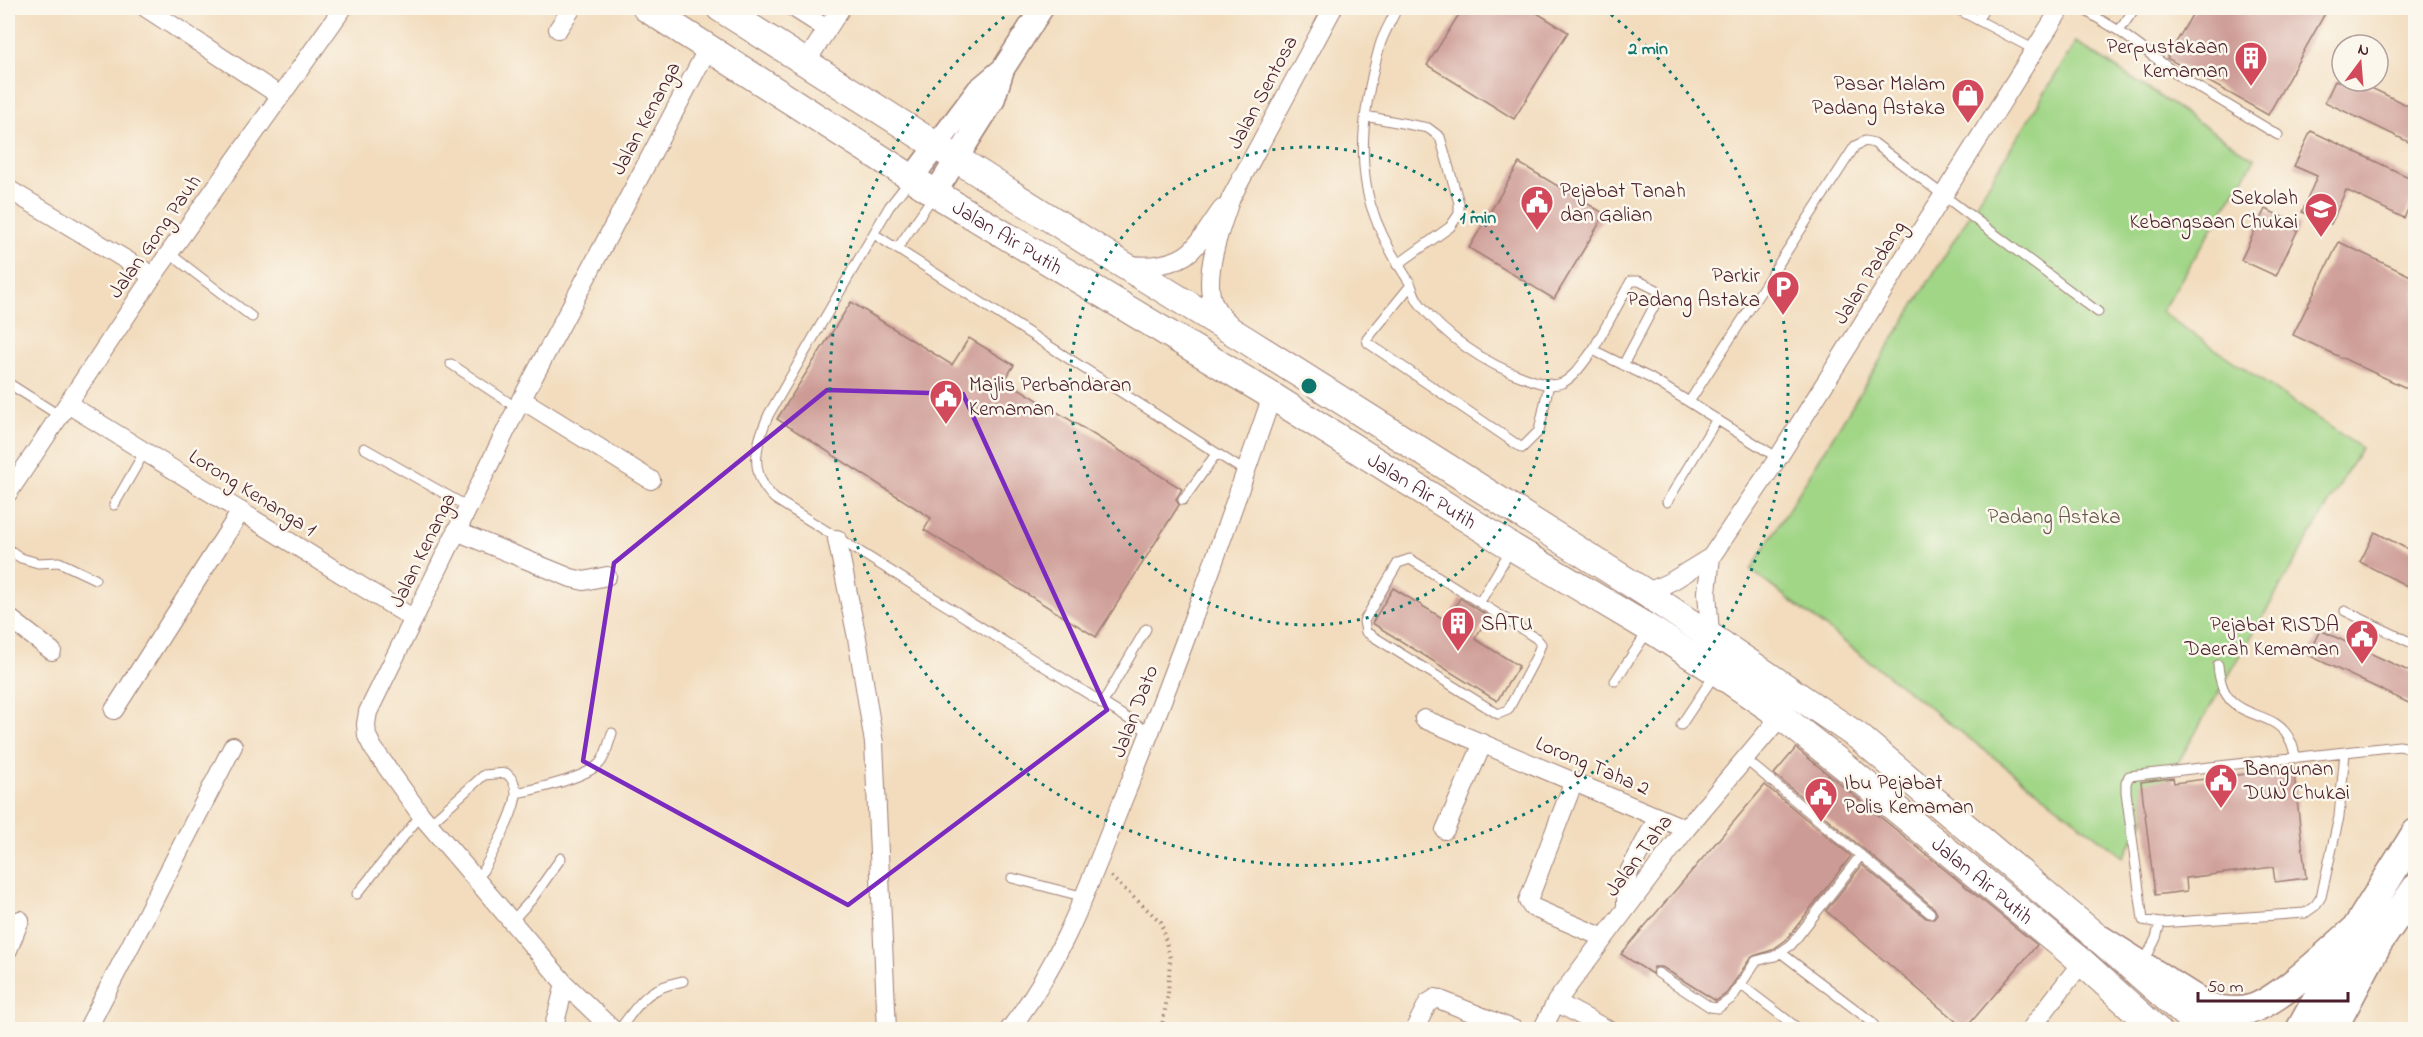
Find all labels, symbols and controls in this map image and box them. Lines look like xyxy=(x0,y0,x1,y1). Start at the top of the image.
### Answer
street label: Jalan Sentosa xyxy=(1221,31,1306,155)
place label: Perpustakaan Kemaman xyxy=(2106,33,2228,87)
north arrow xyxy=(2330,33,2390,93)
text: 2 min xyxy=(1627,37,1668,63)
text: N xyxy=(2355,37,2372,64)
building icon: Perpustakaan Kemaman xyxy=(2233,40,2269,87)
street label: Jalan Kenanga xyxy=(604,57,691,182)
place label: Pasar Malam Padang Astaka xyxy=(1812,70,1945,126)
shop icon: Pasar Malam Padang Astaka xyxy=(1950,77,1986,124)
street label: Jalan Gong Pauh xyxy=(102,169,211,306)
place label: Pejabat Tanah dan Galian xyxy=(1560,177,1686,231)
public building icon: Pejabat Tanah dan Galian xyxy=(1519,184,1555,231)
place label: Sekolah Kebangsaan Chukai xyxy=(2129,184,2298,240)
school or university icon: Sekolah Kebangsaan Chukai xyxy=(2303,191,2339,238)
street label: Jalan Air Putih xyxy=(946,194,1068,283)
text: 1 min xyxy=(1460,206,1496,232)
street label: Jalan Padang xyxy=(1827,215,1916,332)
place label: Parkir Padang Astaka xyxy=(1627,262,1760,318)
parking icon: Parkir Padang Astaka xyxy=(1765,269,1801,316)
place label: Majlis Perbandaran Kemaman xyxy=(969,371,1131,425)
centre of rings xyxy=(1299,376,1319,396)
public building icon: Majlis Perbandaran Kemaman xyxy=(928,378,964,425)
street label: Lorong Kenanga 1 xyxy=(181,442,322,547)
street label: Jalan Air Putih xyxy=(1361,446,1482,538)
street label: Jalan Kenanga xyxy=(383,488,466,614)
park label: Padang Astaka xyxy=(1988,503,2121,535)
building icon: SATU xyxy=(1440,605,1476,652)
place label: SATU xyxy=(1481,610,1533,640)
place label: Pejabat RISDA Daerah Kemaman xyxy=(2184,611,2339,665)
public building icon: Pejabat RISDA Daerah Kemaman xyxy=(2344,618,2380,665)
street label: Jalan Dato xyxy=(1105,661,1167,762)
street label: Lorong Taha 2 xyxy=(1530,729,1654,806)
place label: Bangunan DUN Chukai xyxy=(2243,755,2350,809)
public building icon: Bangunan DUN Chukai xyxy=(2203,762,2239,809)
place label: Ibu Pejabat Polis Kemaman xyxy=(1844,769,1974,823)
public building icon: Ibu Pejabat Polis Kemaman xyxy=(1803,776,1839,823)
street label: Jalan Taha xyxy=(1599,809,1681,904)
street label: Jalan Air Putih xyxy=(1924,831,2039,933)
scale bar xyxy=(2198,965,2348,1003)
text: 50 m xyxy=(2207,975,2244,1001)

